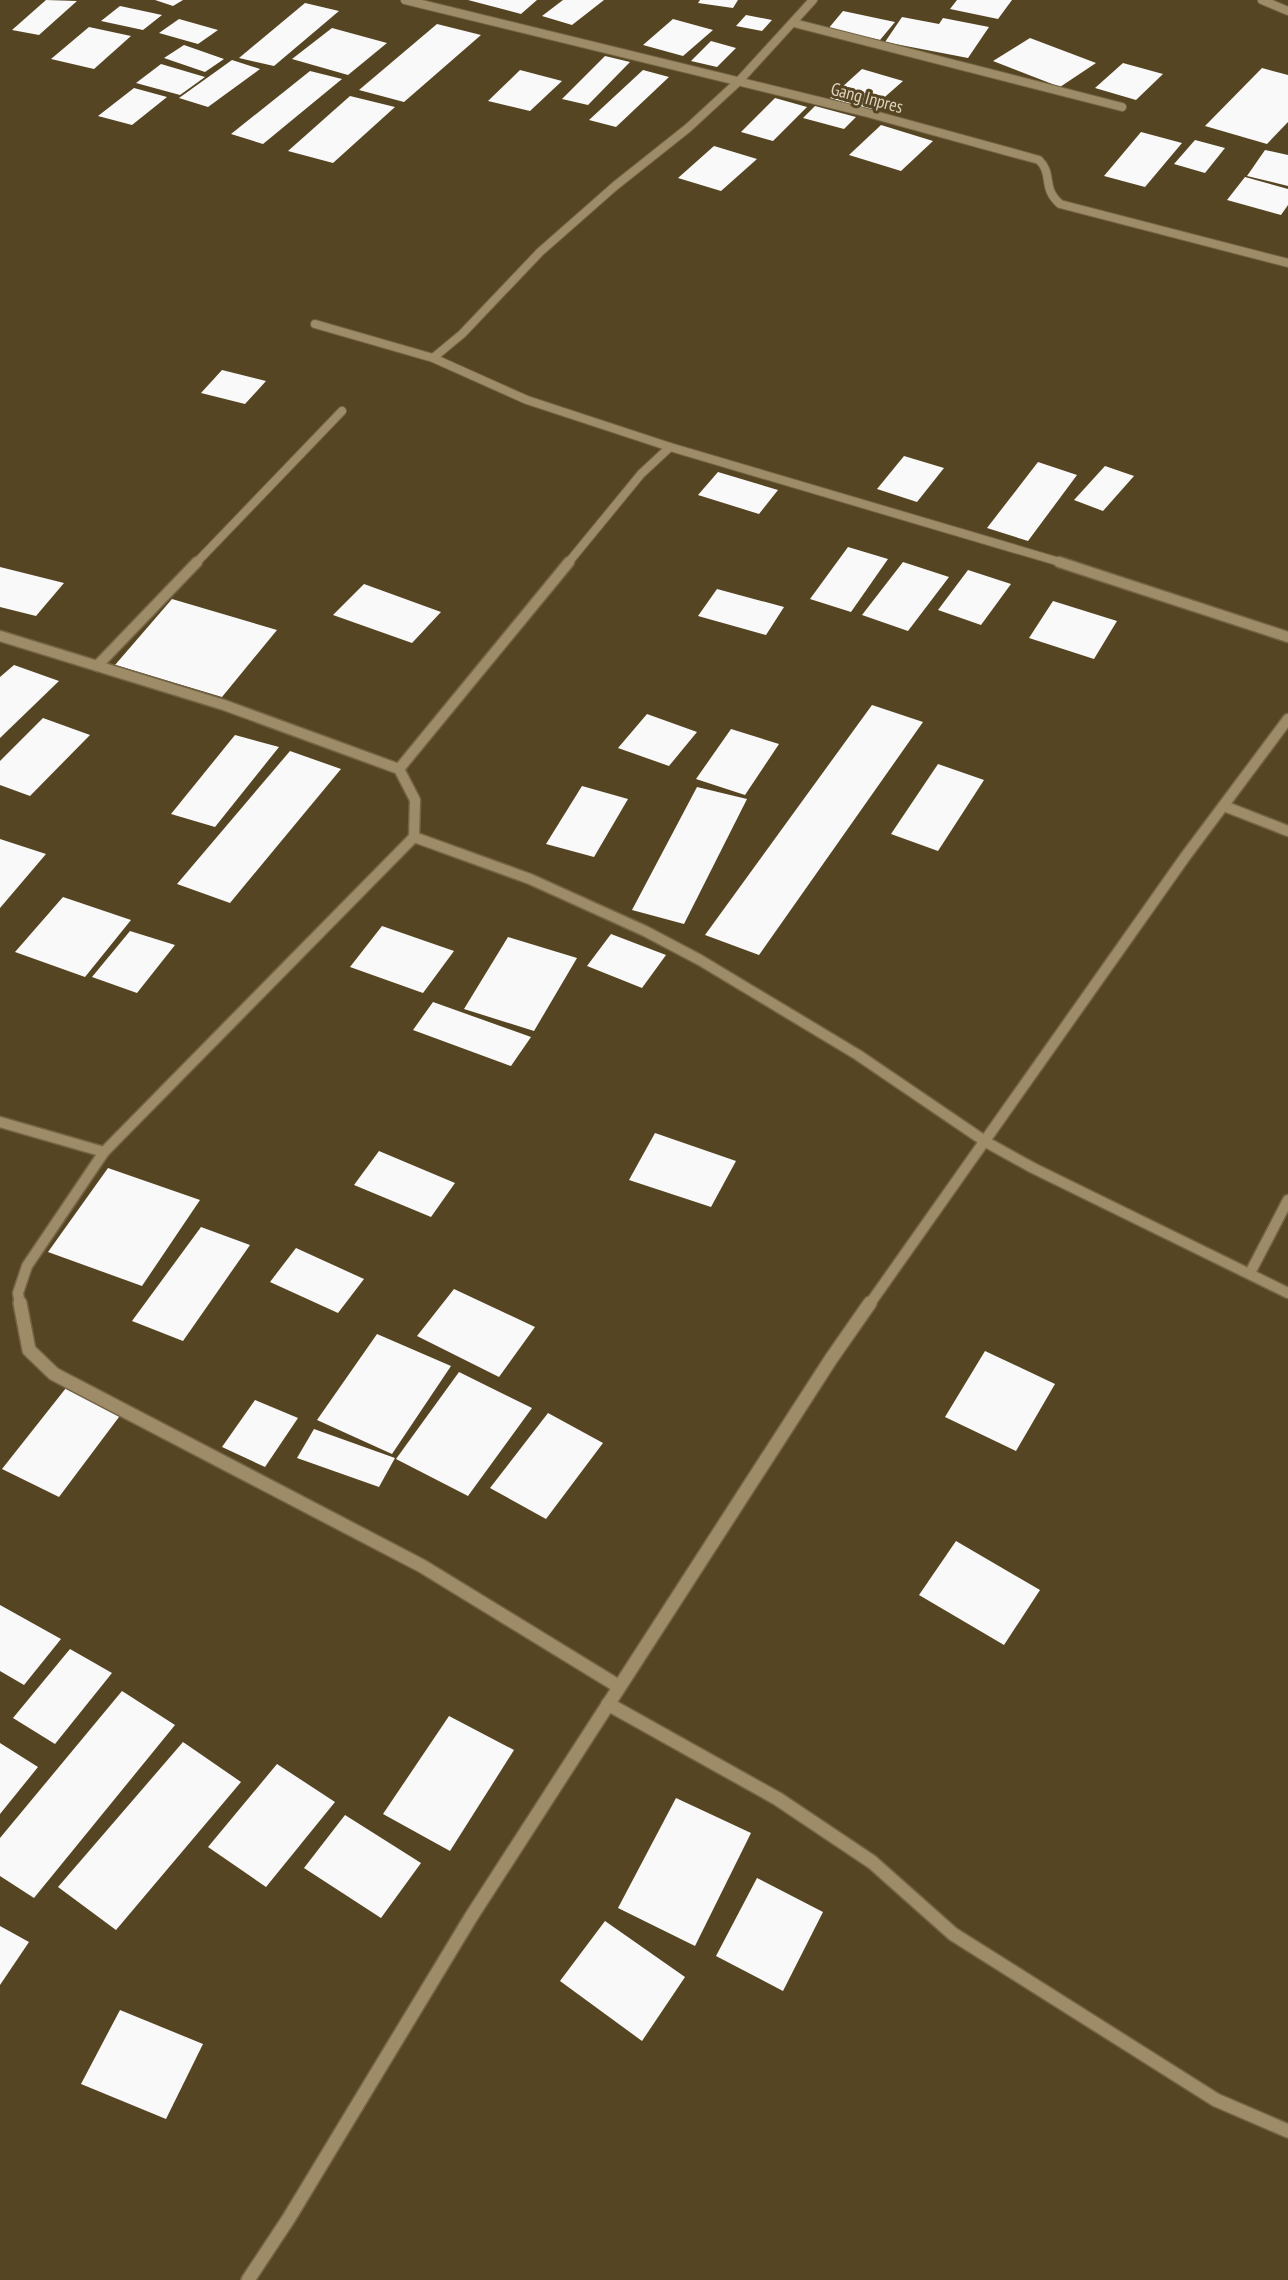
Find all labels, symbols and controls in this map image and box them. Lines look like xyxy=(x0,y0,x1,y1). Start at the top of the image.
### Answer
street label: Gang Inpres xyxy=(828,77,906,118)

